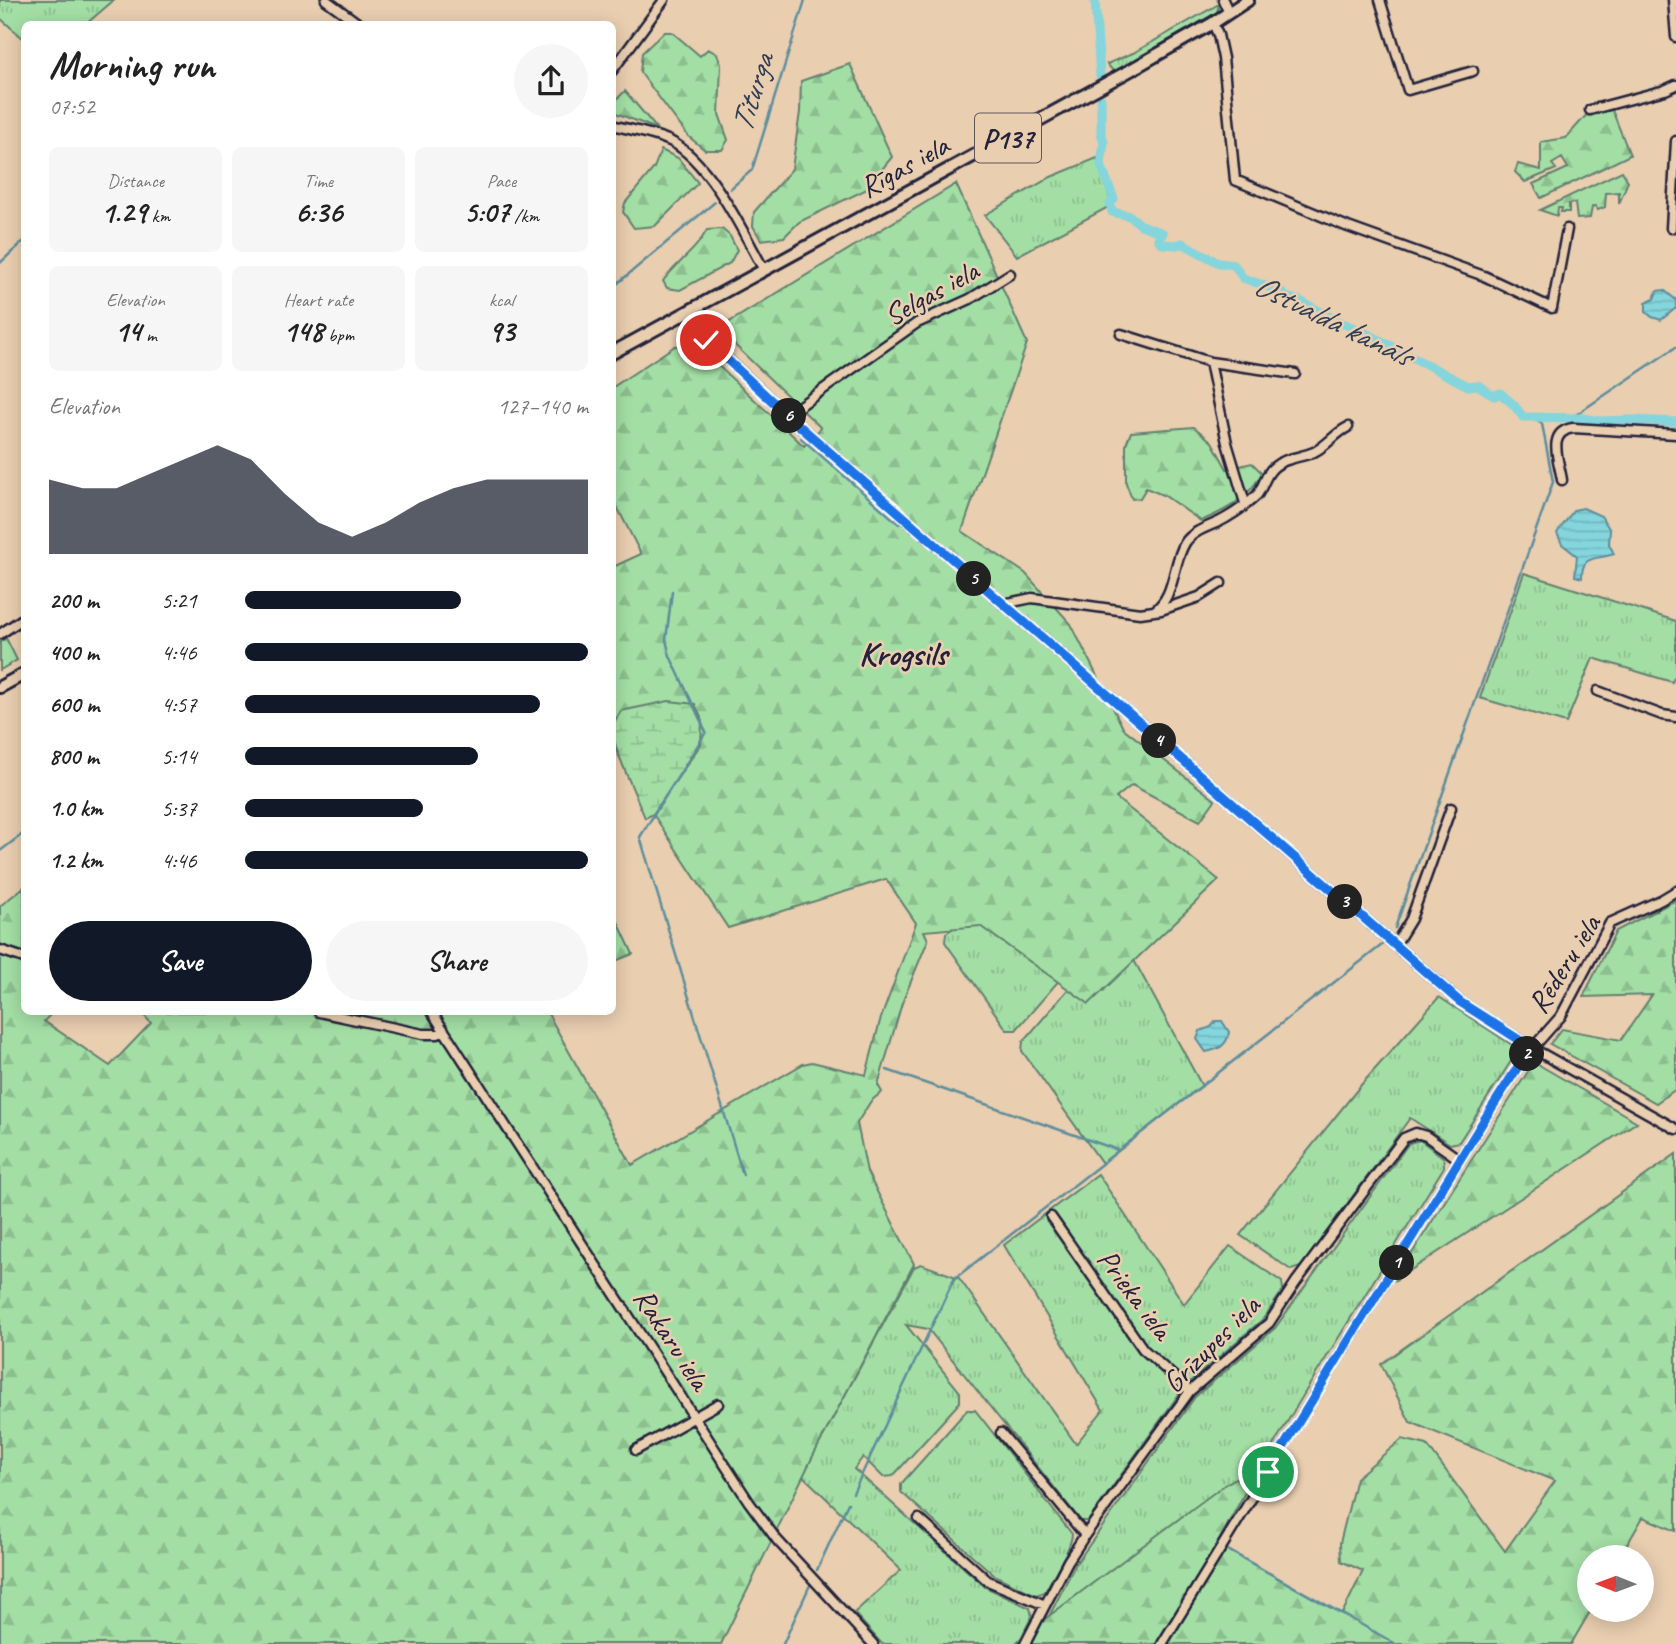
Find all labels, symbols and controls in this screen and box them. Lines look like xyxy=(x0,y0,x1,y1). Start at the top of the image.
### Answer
text: Morning run xyxy=(49,42,215,89)
button: share xyxy=(514,44,588,118)
water label: Titurga xyxy=(721,45,784,137)
text: 07:52 xyxy=(49,92,95,121)
road number: P137 xyxy=(975,114,1041,162)
street label: Rīgas iela xyxy=(853,125,957,206)
text: Distance xyxy=(107,169,164,193)
text: Time xyxy=(304,169,333,193)
text: Pace xyxy=(487,169,516,193)
text: 1.29 xyxy=(101,193,147,231)
text: 6:36 xyxy=(295,193,342,231)
text: 5:07 xyxy=(464,193,510,231)
text: km xyxy=(147,204,170,228)
text: /km xyxy=(510,204,539,228)
street label: Selgas iela xyxy=(877,251,987,334)
water label: Ostvalda kanāls xyxy=(1247,264,1423,378)
text: Elevation xyxy=(106,288,165,312)
text: Heart rate xyxy=(284,288,353,312)
text: kcal xyxy=(489,288,514,312)
pin xyxy=(676,310,736,370)
text: 14 xyxy=(114,312,141,350)
text: 148 xyxy=(283,312,323,350)
text: 93 xyxy=(488,312,515,350)
icon: check xyxy=(687,321,725,359)
text: m xyxy=(141,323,157,347)
text: bpm xyxy=(323,323,354,347)
text: Elevation xyxy=(49,392,120,421)
text: 127–140 m xyxy=(497,392,588,421)
pin: 6 xyxy=(772,398,806,434)
text: 6 xyxy=(784,403,793,427)
pin: 5 xyxy=(956,562,992,596)
text: 5 xyxy=(969,566,978,590)
text: 200 m xyxy=(49,586,99,615)
text: 5:21 xyxy=(161,586,197,615)
district label: Krogsils xyxy=(859,633,950,675)
text: 400 m xyxy=(49,638,99,667)
text: 4:46 xyxy=(161,638,197,667)
text: 600 m xyxy=(49,690,99,719)
text: 4:57 xyxy=(161,690,197,719)
pin: 4 xyxy=(1142,724,1176,758)
text: 4 xyxy=(1154,728,1163,752)
text: 800 m xyxy=(49,742,99,771)
text: 5:14 xyxy=(161,742,197,771)
text: 1.0 km xyxy=(49,794,103,823)
text: 5:37 xyxy=(161,794,197,823)
text: 1.2 km xyxy=(49,846,103,875)
text: 4:46 xyxy=(161,846,197,875)
pin: 3 xyxy=(1328,884,1362,920)
text: 3 xyxy=(1340,889,1349,913)
street label: Rēderu iela xyxy=(1519,906,1610,1020)
button: Save xyxy=(49,921,312,1001)
button: Share xyxy=(326,921,588,1001)
pin: 2 xyxy=(1510,1036,1544,1072)
text: 2 xyxy=(1522,1041,1531,1065)
street label: Prieka iela xyxy=(1089,1241,1183,1349)
pin: 1 xyxy=(1380,1246,1414,1280)
text: 1 xyxy=(1392,1250,1401,1274)
street label: Rakaru iela xyxy=(625,1281,720,1399)
street label: Grīzupes iela xyxy=(1154,1286,1269,1401)
pin xyxy=(1238,1442,1298,1502)
icon: arrive xyxy=(1249,1453,1287,1491)
north arrow xyxy=(1577,1545,1654,1622)
map controls xyxy=(1577,1545,1654,1622)

